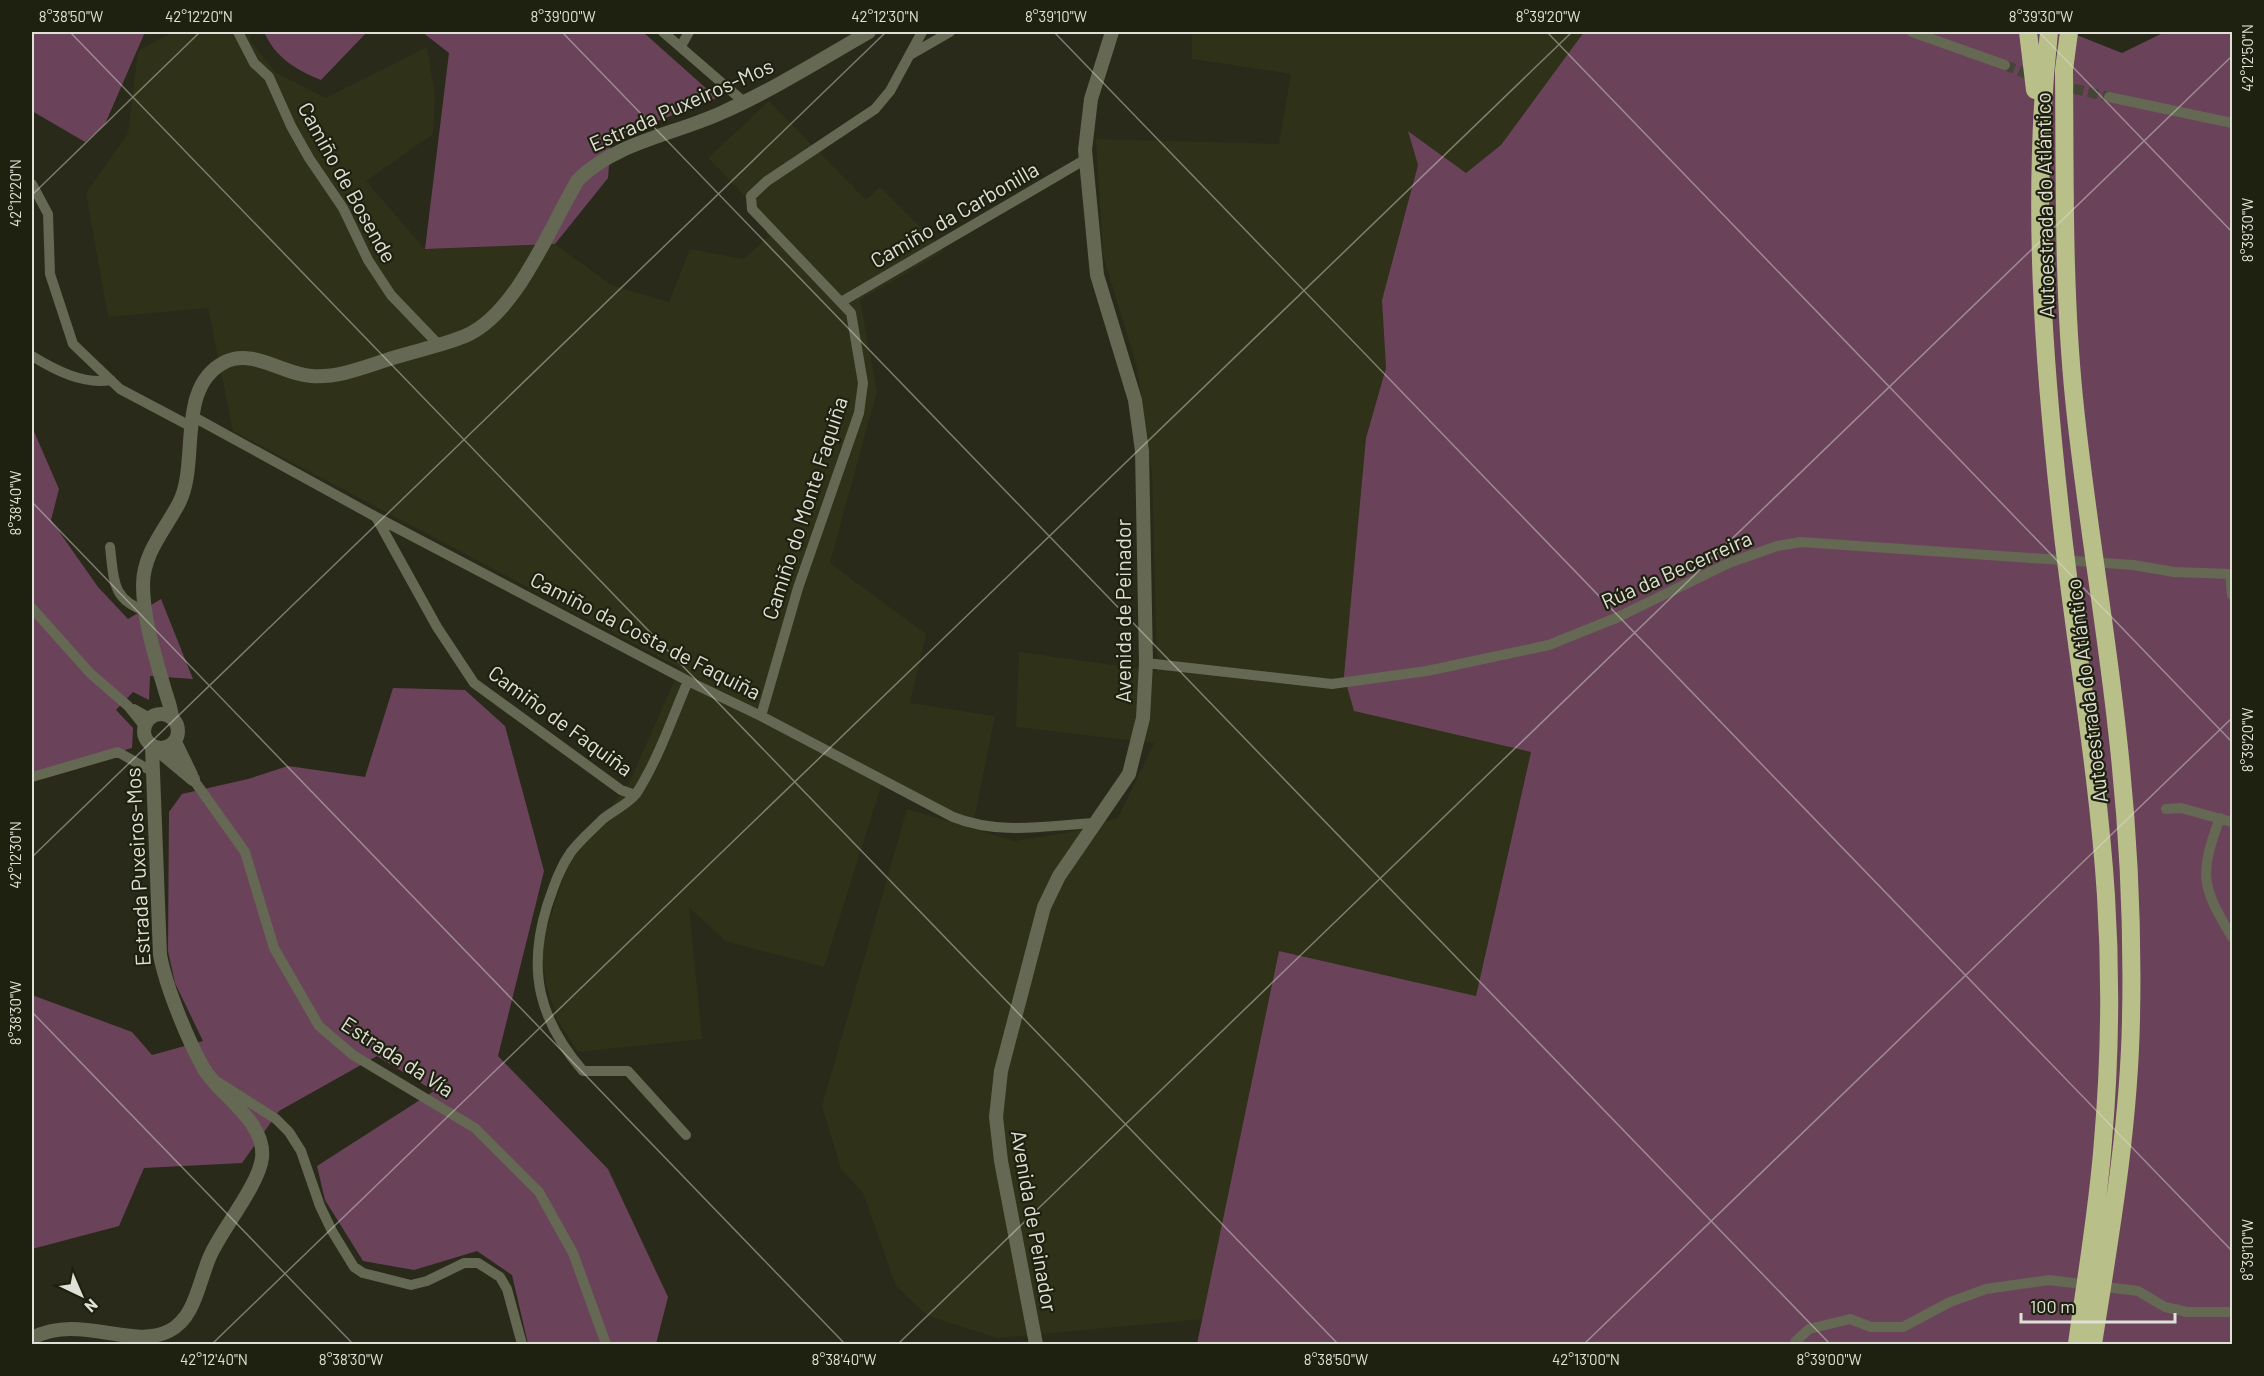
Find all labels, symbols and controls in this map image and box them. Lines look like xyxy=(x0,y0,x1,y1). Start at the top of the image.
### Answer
text: 8°38'50"W xyxy=(39,7,103,25)
text: 42°12'20"N xyxy=(165,7,233,25)
text: 8°39'00"W xyxy=(530,7,596,25)
text: 42°12'30"N xyxy=(851,7,919,25)
text: 8°39'10"W xyxy=(1025,7,1087,25)
text: 8°39'20"W xyxy=(1516,7,1580,25)
text: 8°39'30"W xyxy=(2009,7,2073,25)
text: 42°12'50"N xyxy=(2238,24,2256,92)
street label: Estrada Puxeiros-Mos xyxy=(585,52,777,156)
street label: Autoestrada do Atlántico xyxy=(2030,92,2058,318)
street label: Camiño de Bosende xyxy=(294,97,402,267)
street label: Camiño da Carbonilla xyxy=(865,156,1043,272)
text: 42°12'20"N xyxy=(6,159,24,227)
text: 8°39'30"W xyxy=(2238,198,2256,262)
street label: Camiño do Monte Faquiña xyxy=(756,393,852,623)
text: 8°38'40"W xyxy=(6,471,24,535)
street label: Avenida de Peinador xyxy=(1110,519,1135,703)
street label: Rúa da Becerreira xyxy=(1597,525,1755,613)
street label: Camiño da Costa de Faquiña xyxy=(527,566,765,704)
street label: Autoestrada do Atlántico xyxy=(2060,577,2112,805)
street label: Camiño de Faquiña xyxy=(484,659,638,781)
text: 8°39'20"W xyxy=(2238,708,2256,772)
street label: Estrada Puxeiros-Mos xyxy=(119,767,155,967)
text: 42°12'30"N xyxy=(6,821,24,889)
text: 8°38'30"W xyxy=(6,981,24,1045)
street label: Estrada da Vía xyxy=(337,1010,459,1102)
street label: Avenida de Peinador xyxy=(1007,1128,1063,1314)
text: 8°39'10"W xyxy=(2238,1219,2256,1281)
north arrow xyxy=(51,1265,111,1325)
scale bar xyxy=(2021,1286,2176,1324)
text: 100 m xyxy=(2030,1295,2075,1317)
text: N xyxy=(81,1296,102,1317)
text: 42°12'40"N xyxy=(180,1350,248,1368)
text: 8°38'30"W xyxy=(319,1350,383,1368)
text: 8°38'40"W xyxy=(812,1350,876,1368)
text: 8°38'50"W xyxy=(1304,1350,1368,1368)
text: 42°13'00"N xyxy=(1552,1350,1620,1368)
text: 8°39'00"W xyxy=(1796,1350,1862,1368)

